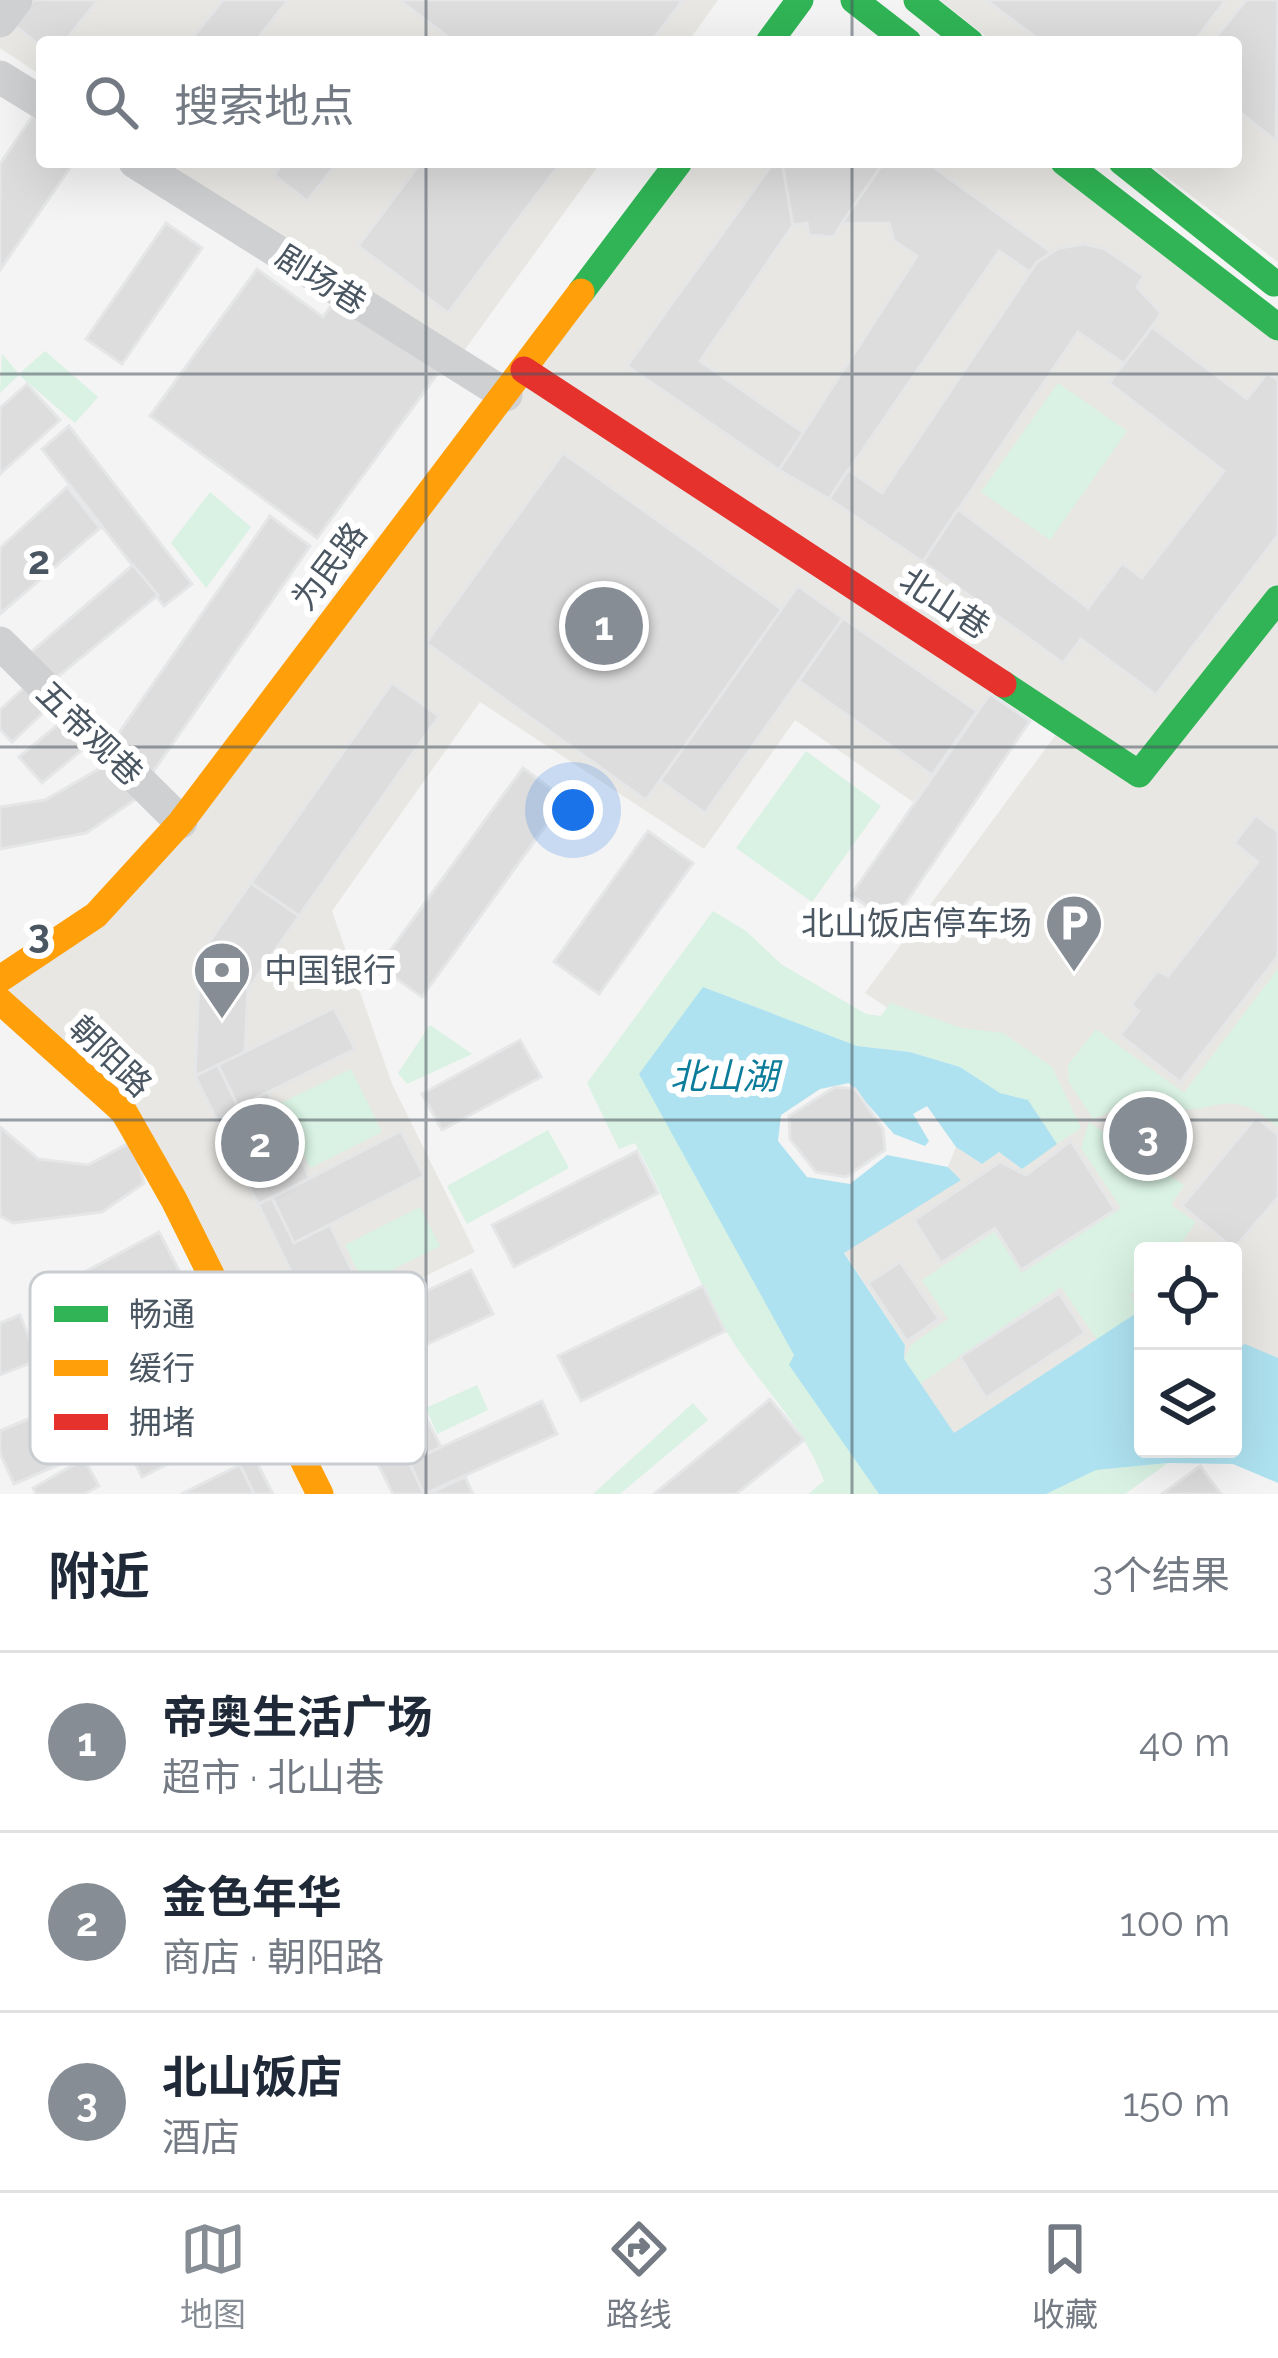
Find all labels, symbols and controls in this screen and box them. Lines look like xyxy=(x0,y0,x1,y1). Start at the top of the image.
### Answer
search box xyxy=(36,36,1242,168)
icon: search xyxy=(78,69,144,135)
text: 搜索地点 xyxy=(174,80,354,133)
street label: 剧场巷 xyxy=(268,237,373,322)
street label: 为民路 xyxy=(284,515,375,618)
text: 2 xyxy=(28,537,50,583)
street label: 北山巷 xyxy=(893,560,997,647)
pin: 1 xyxy=(565,581,643,671)
street label: 五帝观巷 xyxy=(29,673,151,793)
your location xyxy=(543,780,603,840)
parking icon: 北山饭店停车场 xyxy=(1043,892,1105,974)
place label: 北山饭店停车场 xyxy=(801,904,1032,943)
text: 3 xyxy=(28,910,50,956)
bank icon: 中国银行 xyxy=(191,939,253,1021)
place label: 中国银行 xyxy=(264,951,396,990)
street label: 朝阳路 xyxy=(61,1008,160,1105)
water label: 北山湖 xyxy=(670,1055,783,1097)
pin: 3 xyxy=(1109,1091,1187,1181)
pin: 2 xyxy=(221,1098,299,1188)
map controls xyxy=(1134,1242,1242,1458)
button: locate xyxy=(1134,1242,1242,1350)
legend xyxy=(30,1272,426,1464)
text: 畅通 xyxy=(129,1295,195,1334)
text: 缓行 xyxy=(129,1349,195,1388)
button: layers xyxy=(1134,1350,1242,1458)
text: 拥堵 xyxy=(129,1403,195,1442)
text: 附近 xyxy=(48,1546,150,1606)
text: 3个结果 xyxy=(1092,1552,1230,1598)
text: 帝奥生活广场 xyxy=(162,1691,432,1744)
text: 1 xyxy=(77,1719,97,1765)
text: 40 m xyxy=(1139,1719,1230,1765)
text: 超市 · 北山巷 xyxy=(162,1754,384,1800)
text: 金色年华 xyxy=(162,1871,342,1924)
text: 2 xyxy=(76,1899,98,1945)
text: 100 m xyxy=(1120,1899,1230,1945)
text: 商店 · 朝阳路 xyxy=(162,1934,384,1980)
text: 北山饭店 xyxy=(162,2051,342,2104)
text: 3 xyxy=(76,2079,98,2125)
text: 150 m xyxy=(1122,2079,1230,2125)
text: 酒店 xyxy=(162,2114,240,2160)
tab: 地图 xyxy=(180,2216,246,2336)
tab: 路线 xyxy=(606,2216,672,2336)
tab: 收藏 xyxy=(1032,2216,1098,2336)

